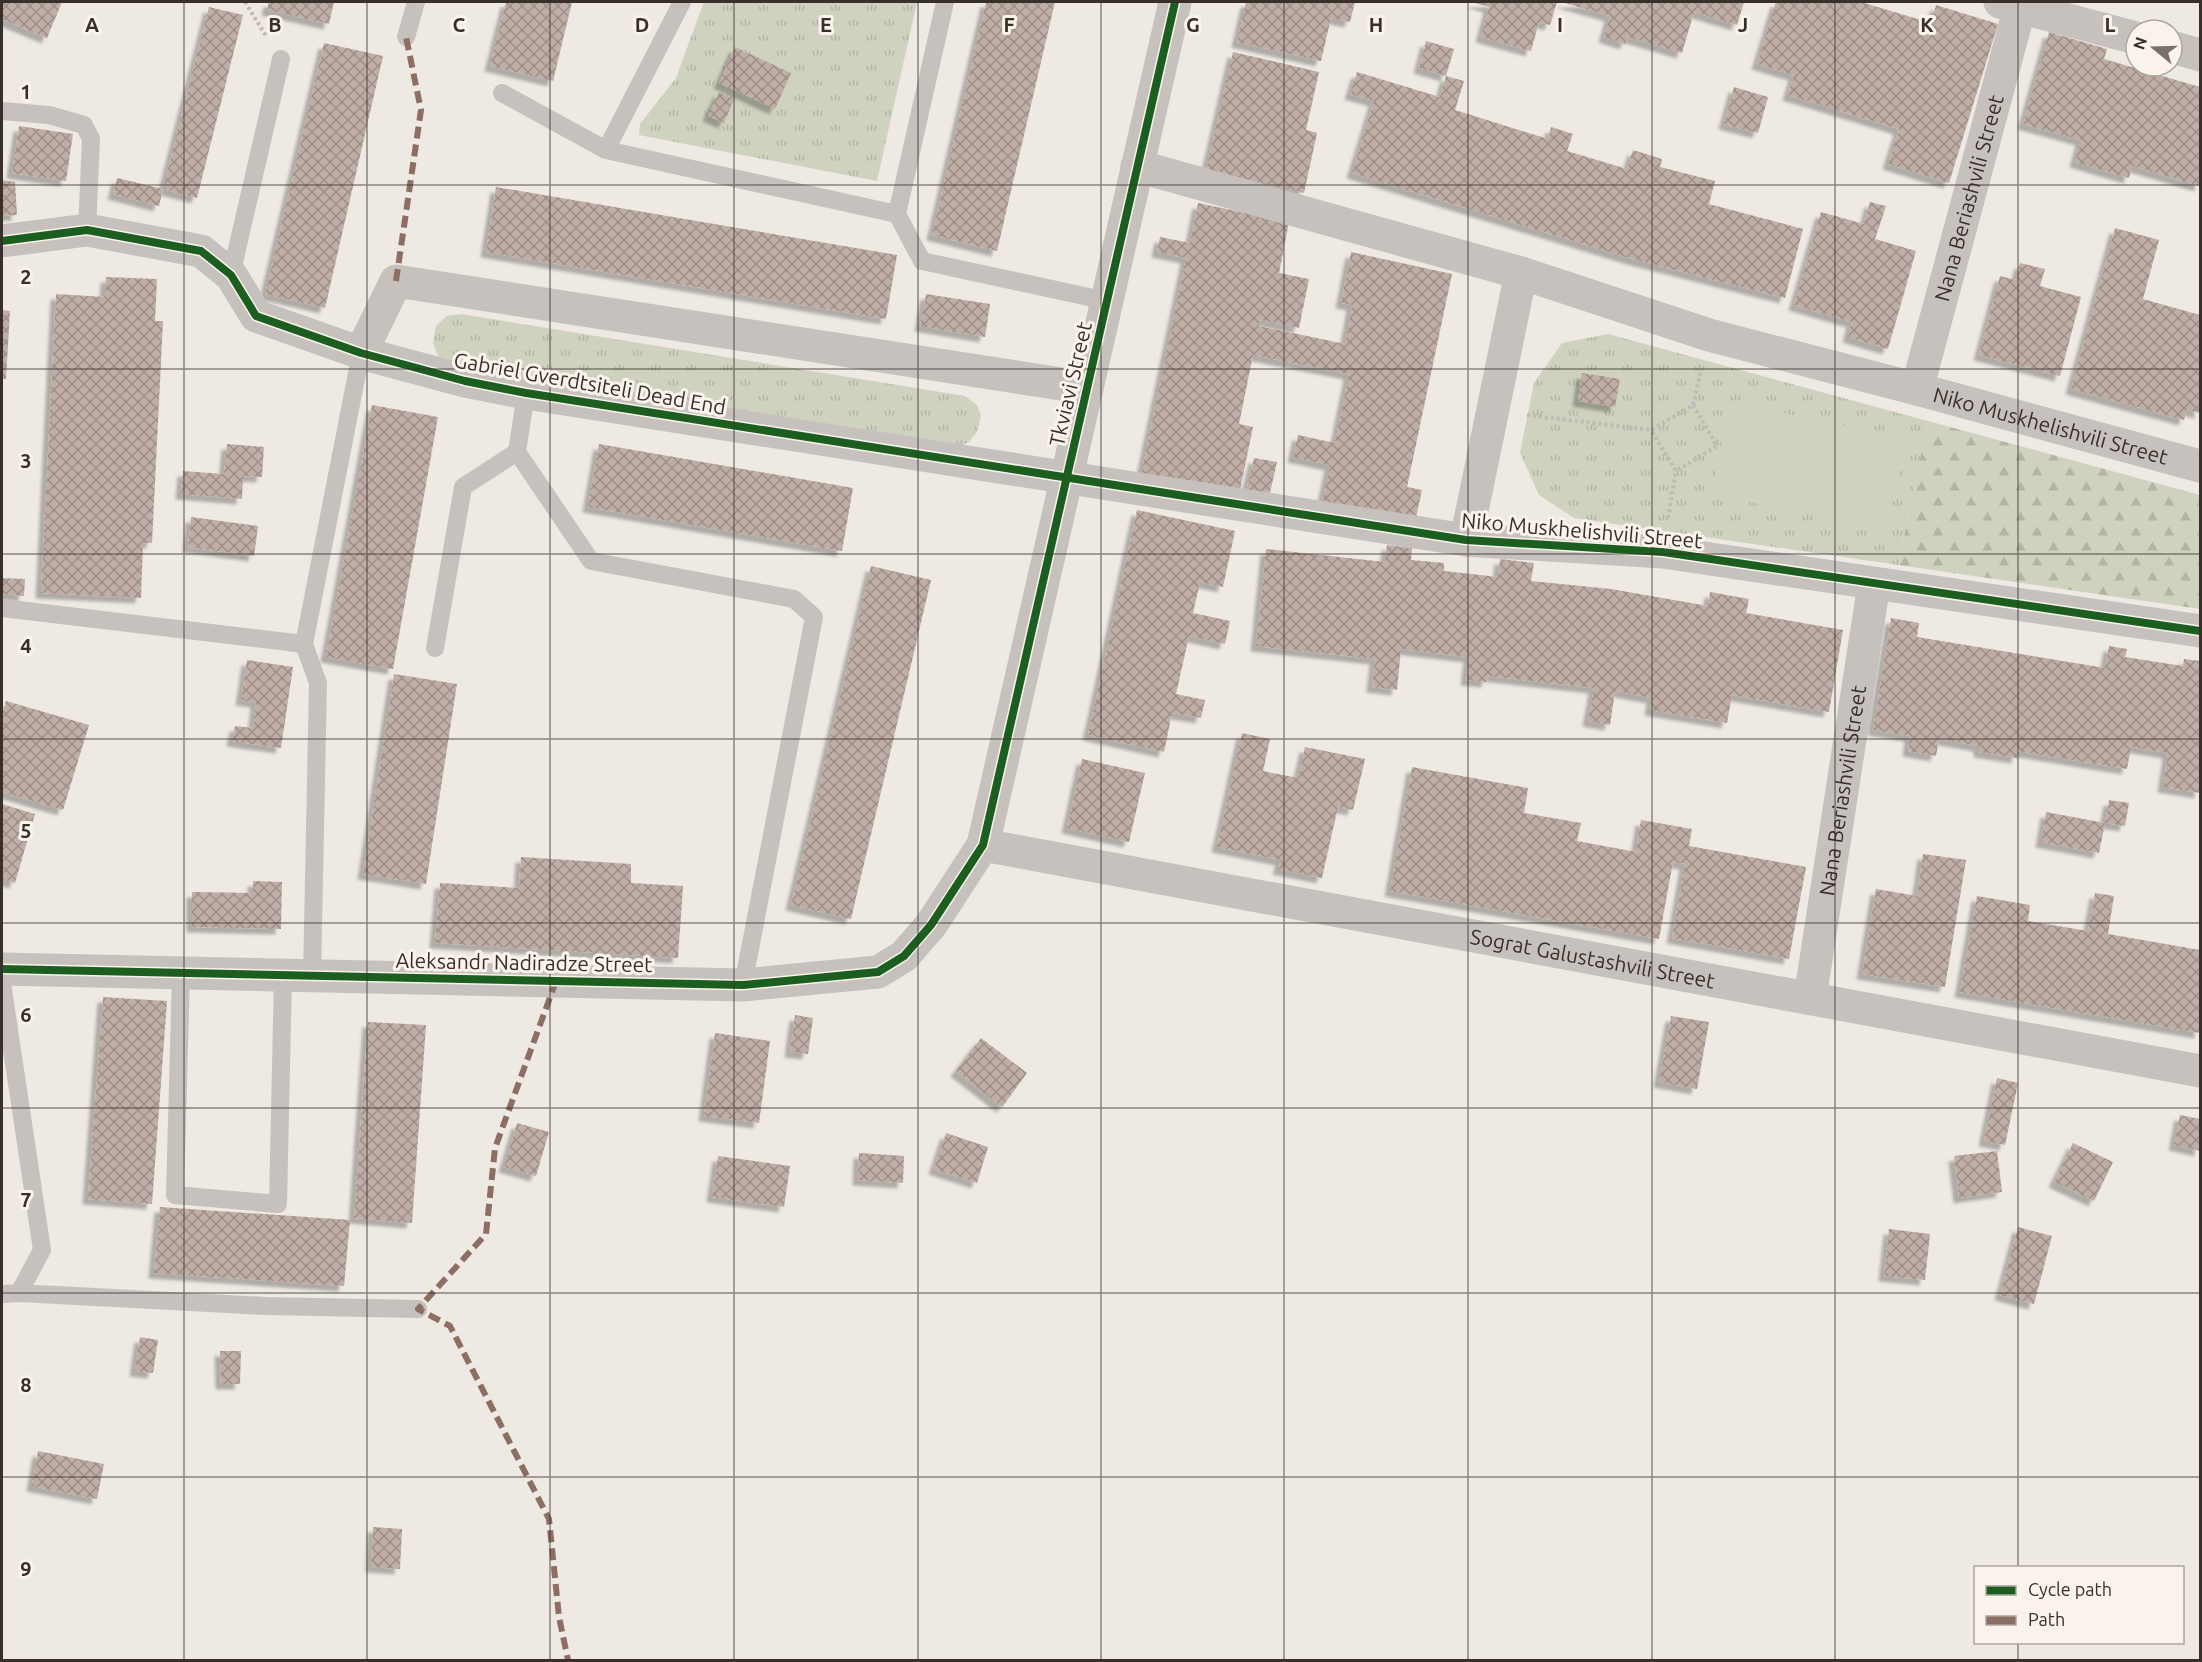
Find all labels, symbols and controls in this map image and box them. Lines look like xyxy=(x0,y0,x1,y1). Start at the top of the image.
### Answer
text: A xyxy=(85,13,99,36)
text: B xyxy=(268,13,282,36)
text: C xyxy=(453,13,466,36)
text: D xyxy=(635,13,649,36)
text: E xyxy=(820,13,832,36)
text: F xyxy=(1003,13,1015,36)
text: G xyxy=(1186,13,1200,36)
text: H xyxy=(1369,13,1383,36)
text: I xyxy=(1557,13,1563,36)
text: J xyxy=(1738,13,1748,36)
text: K xyxy=(1920,13,1934,36)
text: L xyxy=(2105,13,2116,36)
north arrow xyxy=(2124,18,2184,78)
text: N xyxy=(2129,35,2150,52)
text: 1 xyxy=(20,80,32,103)
street label: Nana Beriashvili Street xyxy=(1929,92,2008,304)
text: 2 xyxy=(20,265,32,288)
street label: Tkviavi Street xyxy=(1044,319,1096,449)
street label: Gabriel Gverdtsiteli Dead End xyxy=(452,347,728,419)
street label: Niko Muskhelishvili Street xyxy=(1931,382,2171,469)
text: 3 xyxy=(20,449,32,472)
street label: Niko Muskhelishvili Street xyxy=(1460,508,1704,552)
text: 4 xyxy=(20,634,32,657)
street label: Nana Beriashvili Street xyxy=(1814,683,1870,897)
text: 5 xyxy=(20,819,32,842)
street label: Sograt Galustashvili Street xyxy=(1468,924,1717,993)
street label: Aleksandr Nadiradze Street xyxy=(395,948,653,976)
text: 6 xyxy=(20,1003,32,1026)
text: 7 xyxy=(20,1188,32,1211)
text: 8 xyxy=(20,1373,32,1396)
text: 9 xyxy=(20,1557,32,1580)
legend xyxy=(1974,1566,2184,1644)
text: Cycle path xyxy=(2028,1579,2112,1599)
text: Path xyxy=(2028,1609,2065,1629)

